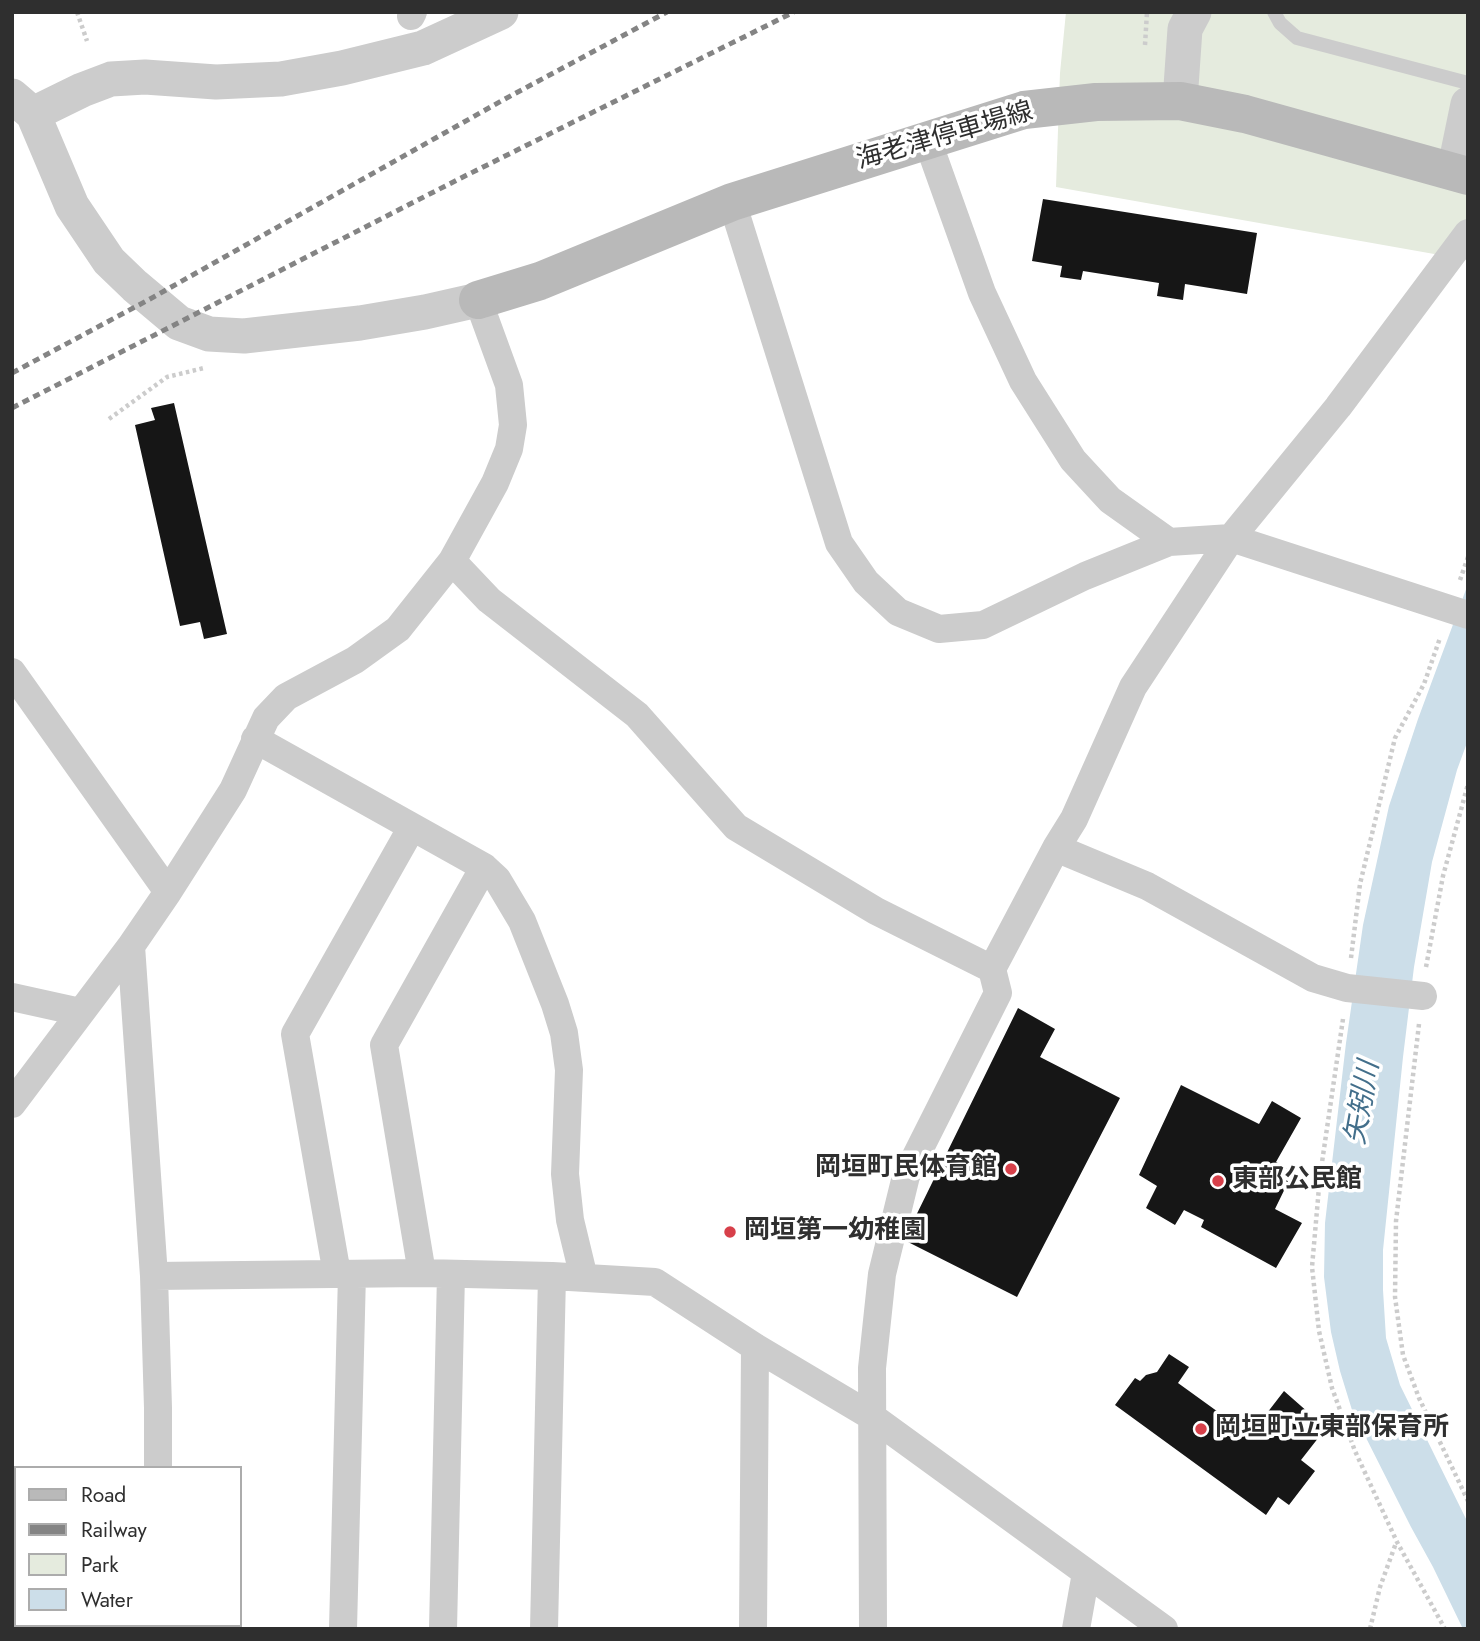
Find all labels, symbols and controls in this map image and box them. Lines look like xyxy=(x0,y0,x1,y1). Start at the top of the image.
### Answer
street label: 海老津停車場線 xyxy=(853,97,1037,177)
water label: 矢矧川 xyxy=(1340,1059,1388,1147)
place label: 岡垣町民体育館 xyxy=(815,1153,997,1185)
marker: 岡垣町民体育館 xyxy=(1003,1161,1019,1177)
place label: 東部公民館 xyxy=(1232,1165,1362,1197)
marker: 東部公民館 xyxy=(1210,1173,1226,1189)
place label: 岡垣第一幼稚園 xyxy=(744,1216,926,1248)
marker: 岡垣第一幼稚園 xyxy=(722,1224,738,1240)
place label: 岡垣町立東部保育所 xyxy=(1215,1413,1449,1445)
marker: 岡垣町立東部保育所 xyxy=(1193,1421,1209,1437)
legend xyxy=(14,1466,242,1627)
text: Road xyxy=(81,1480,126,1510)
text: Railway xyxy=(81,1515,147,1545)
text: Park xyxy=(81,1550,118,1580)
text: Water xyxy=(81,1585,133,1615)

